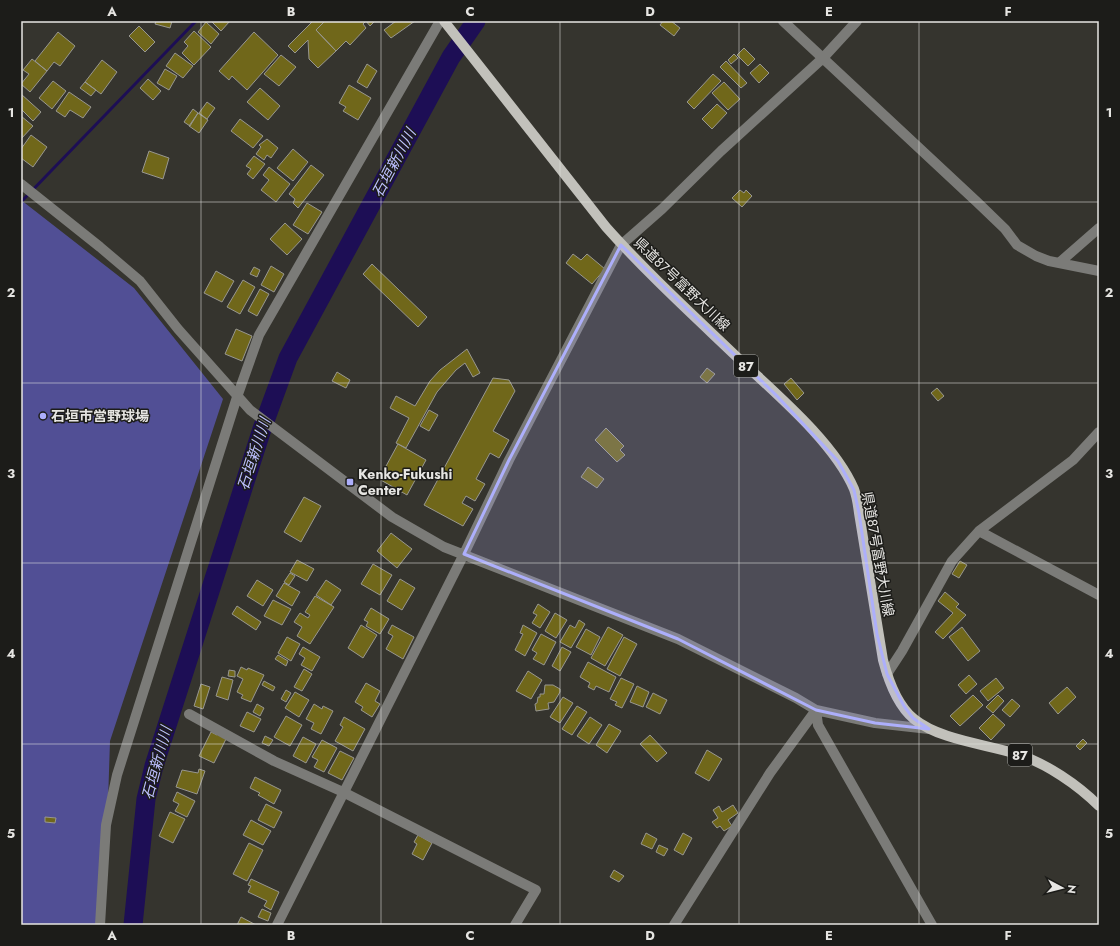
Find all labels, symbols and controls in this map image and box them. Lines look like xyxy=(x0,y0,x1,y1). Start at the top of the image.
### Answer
text: A xyxy=(106,2,117,21)
text: B xyxy=(287,2,296,21)
text: C xyxy=(465,2,475,21)
text: D xyxy=(645,2,655,21)
text: E xyxy=(825,2,833,21)
text: F xyxy=(1004,2,1012,21)
text: 1 xyxy=(8,103,14,122)
text: 1 xyxy=(1106,103,1112,122)
water label: 石垣新川川 xyxy=(367,123,422,201)
street label: 県道87号富野大川線 xyxy=(629,233,735,335)
text: 2 xyxy=(7,283,15,302)
text: 2 xyxy=(1105,283,1113,302)
road number: 87 xyxy=(734,355,758,377)
place label: 石垣市営野球場 xyxy=(51,406,149,426)
marker: 石垣市営野球場 xyxy=(38,411,48,421)
water label: 石垣新川川 xyxy=(232,413,277,493)
text: 3 xyxy=(7,464,15,483)
place label: Kenko-Fukushi Center xyxy=(358,464,453,500)
text: 3 xyxy=(1105,464,1113,483)
marker: Kenko-Fukushi Center xyxy=(345,477,355,487)
street label: 県道87号富野大川線 xyxy=(857,490,899,618)
text: 4 xyxy=(6,644,16,663)
text: 4 xyxy=(1104,644,1114,663)
water label: 石垣新川川 xyxy=(137,722,178,802)
road number: 87 xyxy=(1008,744,1032,766)
text: 5 xyxy=(7,824,15,843)
text: 5 xyxy=(1105,824,1113,843)
north arrow xyxy=(1042,868,1082,908)
text: N xyxy=(1063,884,1080,895)
text: A xyxy=(106,926,117,945)
text: B xyxy=(287,926,296,945)
text: C xyxy=(465,926,475,945)
text: D xyxy=(645,926,655,945)
text: E xyxy=(825,926,833,945)
text: F xyxy=(1004,926,1012,945)

